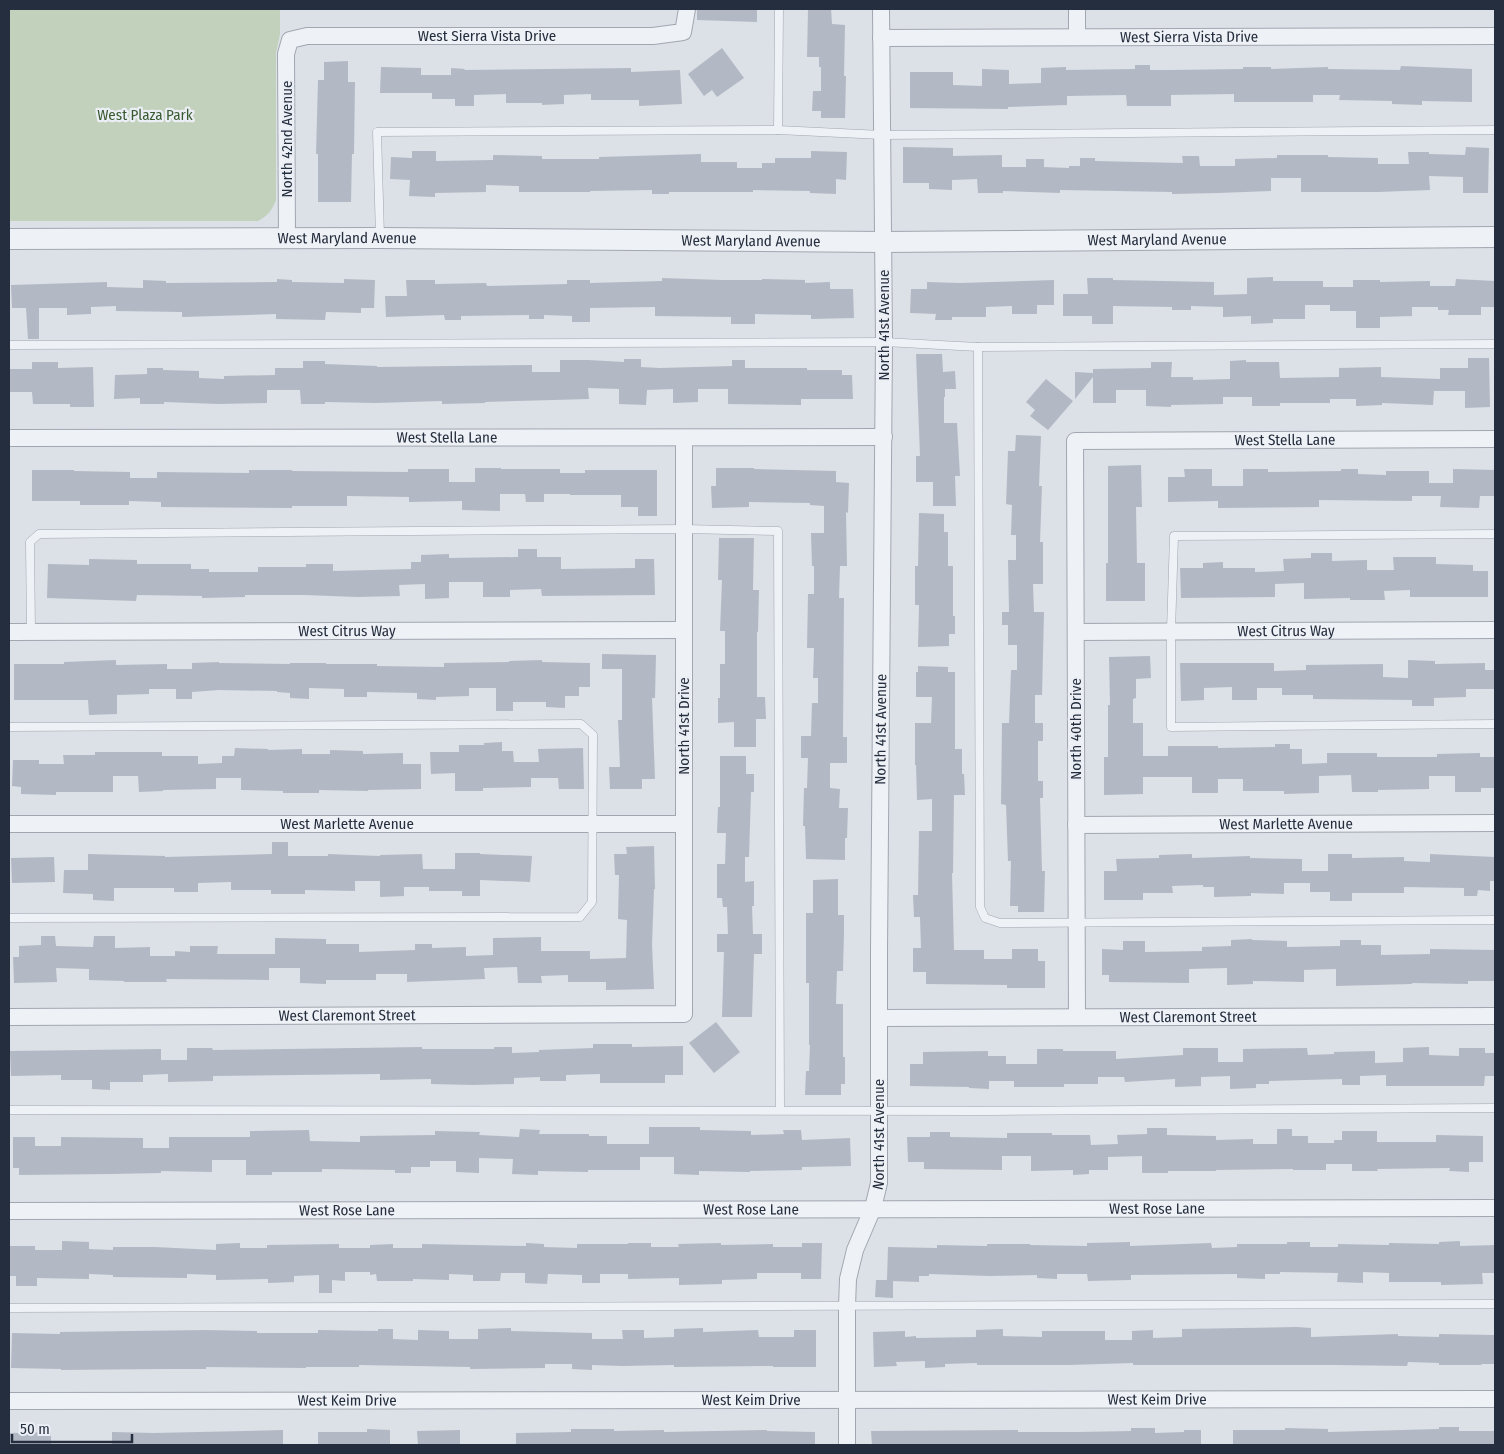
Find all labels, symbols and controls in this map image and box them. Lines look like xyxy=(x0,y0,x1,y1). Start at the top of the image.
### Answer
street label: West Sierra Vista Drive xyxy=(418,27,556,45)
street label: West Sierra Vista Drive xyxy=(1120,28,1258,46)
street label: North 42nd Avenue xyxy=(278,81,296,197)
park label: West Plaza Park xyxy=(97,106,193,124)
street label: West Maryland Avenue xyxy=(277,229,417,247)
street label: West Maryland Avenue xyxy=(1087,230,1227,249)
street label: West Maryland Avenue xyxy=(681,231,821,251)
street label: North 41st Avenue xyxy=(875,270,893,380)
street label: West Stella Lane xyxy=(397,428,497,447)
street label: West Stella Lane xyxy=(1234,431,1335,449)
street label: West Citrus Way xyxy=(298,622,396,640)
street label: West Citrus Way xyxy=(1237,622,1335,640)
street label: North 41st Avenue xyxy=(871,674,890,785)
street label: North 41st Drive xyxy=(675,677,693,775)
street label: North 40th Drive xyxy=(1067,678,1085,780)
street label: West Marlette Avenue xyxy=(280,815,414,833)
street label: West Marlette Avenue xyxy=(1219,815,1353,833)
street label: West Claremont Street xyxy=(278,1006,416,1025)
street label: West Claremont Street xyxy=(1119,1008,1257,1026)
street label: North 41st Avenue xyxy=(869,1079,888,1192)
street label: West Rose Lane xyxy=(703,1200,799,1219)
street label: West Rose Lane xyxy=(1109,1200,1205,1218)
street label: West Rose Lane xyxy=(299,1201,395,1219)
street label: West Keim Drive xyxy=(1107,1390,1207,1409)
street label: West Keim Drive xyxy=(297,1391,397,1410)
street label: West Keim Drive xyxy=(701,1391,801,1409)
scale bar xyxy=(12,1412,132,1444)
text: 50 m xyxy=(20,1420,50,1438)

